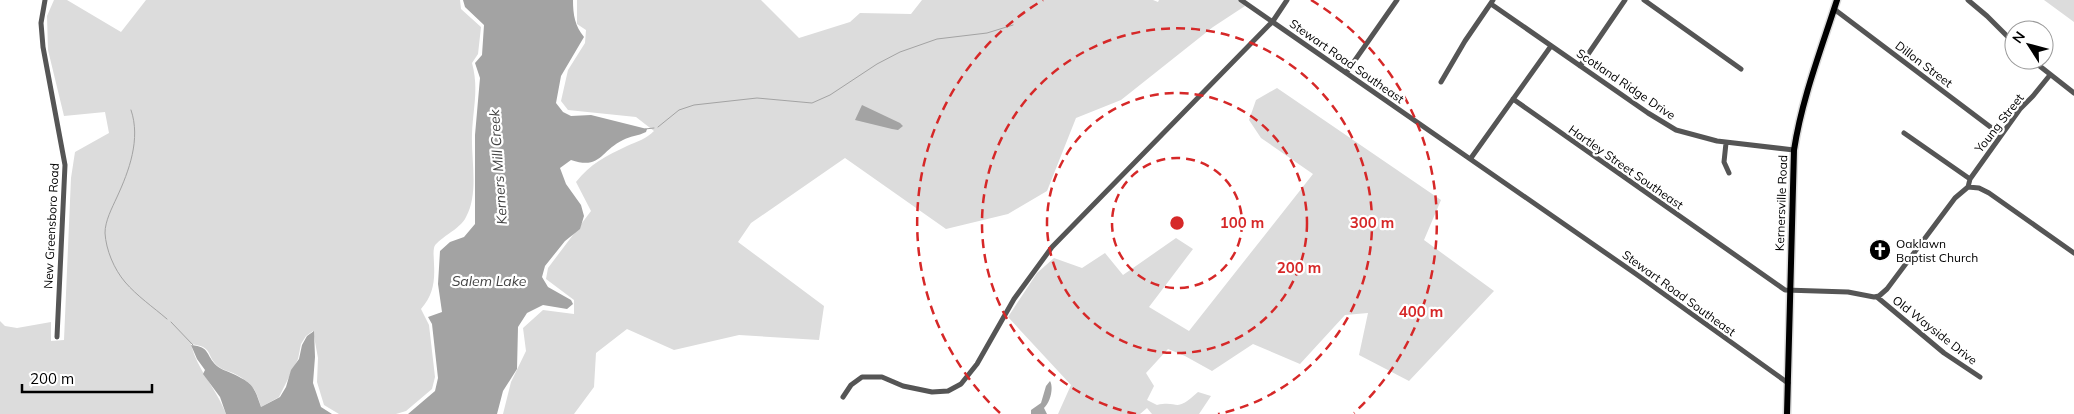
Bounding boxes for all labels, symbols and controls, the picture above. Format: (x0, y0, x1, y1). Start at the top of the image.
street label: Stewart Road Southeast (1287, 16, 1407, 106)
north arrow (2004, 20, 2054, 70)
text: N (2008, 28, 2029, 47)
street label: Dillon Street (1892, 38, 1956, 90)
street label: Scotland Ridge Drive (1574, 45, 1678, 123)
street label: Young Street (1971, 91, 2027, 156)
water label: Kerners Mill Creek (485, 108, 511, 225)
street label: Hartley Street Southeast (1566, 122, 1686, 212)
street label: Kernersville Road (1772, 155, 1790, 251)
street label: New Greensboro Road (40, 163, 62, 289)
text: 100 m (1220, 213, 1264, 232)
text: 300 m (1350, 213, 1394, 232)
centre of rings (1168, 214, 1186, 232)
place label: Oaklawn Baptist Church (1896, 236, 1978, 265)
church icon: Oaklawn Baptist Church (1868, 238, 1892, 262)
street label: Stewart Road Southeast (1619, 247, 1739, 339)
text: 200 m (1277, 258, 1321, 277)
water label: Salem Lake (452, 272, 527, 290)
street label: Old Wayside Drive (1890, 292, 1980, 368)
text: 400 m (1399, 302, 1443, 321)
scale bar (22, 362, 152, 394)
text: 200 m (30, 369, 74, 388)

